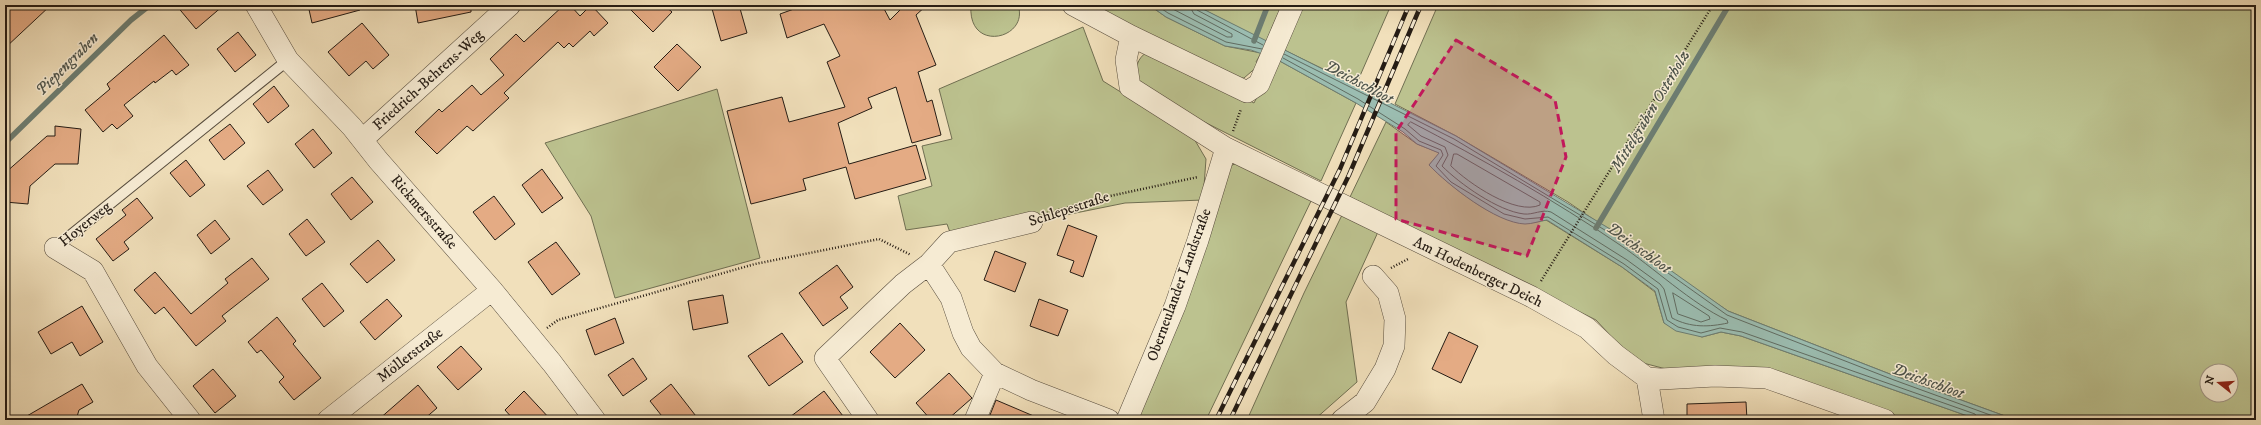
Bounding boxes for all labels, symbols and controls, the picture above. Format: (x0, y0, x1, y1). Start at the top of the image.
street label: Friedrich-Behrens-Weg (369, 25, 488, 135)
water label: Piepengraben (31, 28, 103, 100)
water label: Mittelgraben Osterholz (1605, 47, 1694, 176)
water label: Deichschloot (1321, 56, 1398, 109)
street label: Rickmersstraße (386, 171, 462, 253)
street label: Schlepestraße (1026, 187, 1112, 231)
street label: Hoyerweg (55, 197, 116, 251)
street label: Oberneulander Landstraße (1142, 206, 1216, 364)
water label: Deichschloot (1603, 218, 1676, 279)
street label: Am Hodenberger Deich (1410, 232, 1546, 312)
street label: Möllerstraße (373, 323, 447, 387)
water label: Deichschloot (1889, 359, 1968, 404)
north arrow (2199, 363, 2239, 403)
text: N (2202, 374, 2218, 387)

